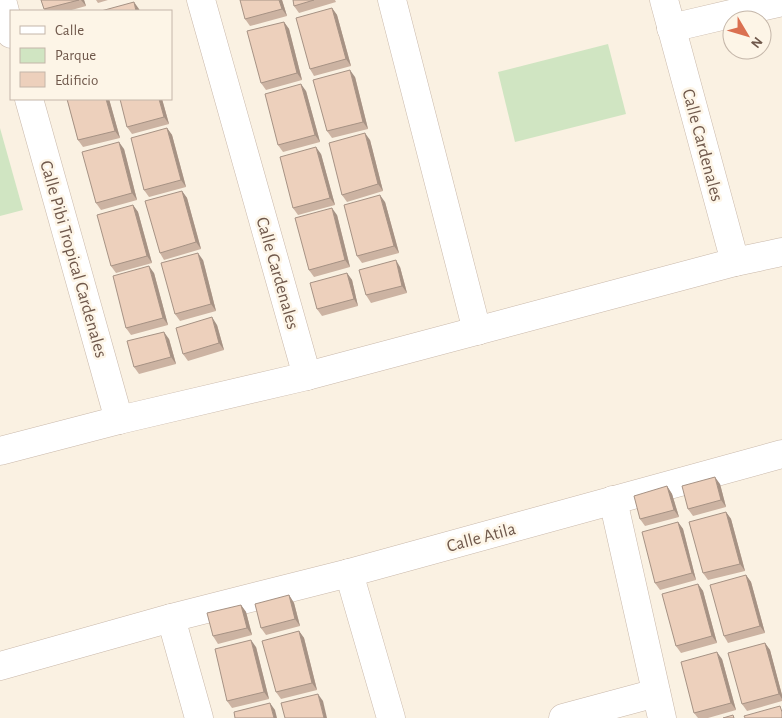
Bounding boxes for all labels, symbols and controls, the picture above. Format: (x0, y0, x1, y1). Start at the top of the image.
legend (10, 10, 172, 100)
north arrow (722, 10, 772, 60)
text: Calle (55, 23, 84, 38)
text: N (748, 34, 765, 51)
text: Parque (55, 48, 96, 63)
text: Edificio (55, 73, 98, 88)
street label: Calle Cardenales (678, 87, 726, 203)
street label: Calle Pibi Tropical Cardenales (36, 159, 110, 360)
street label: Calle Cardenales (252, 215, 302, 331)
street label: Calle Atila (445, 520, 518, 556)

